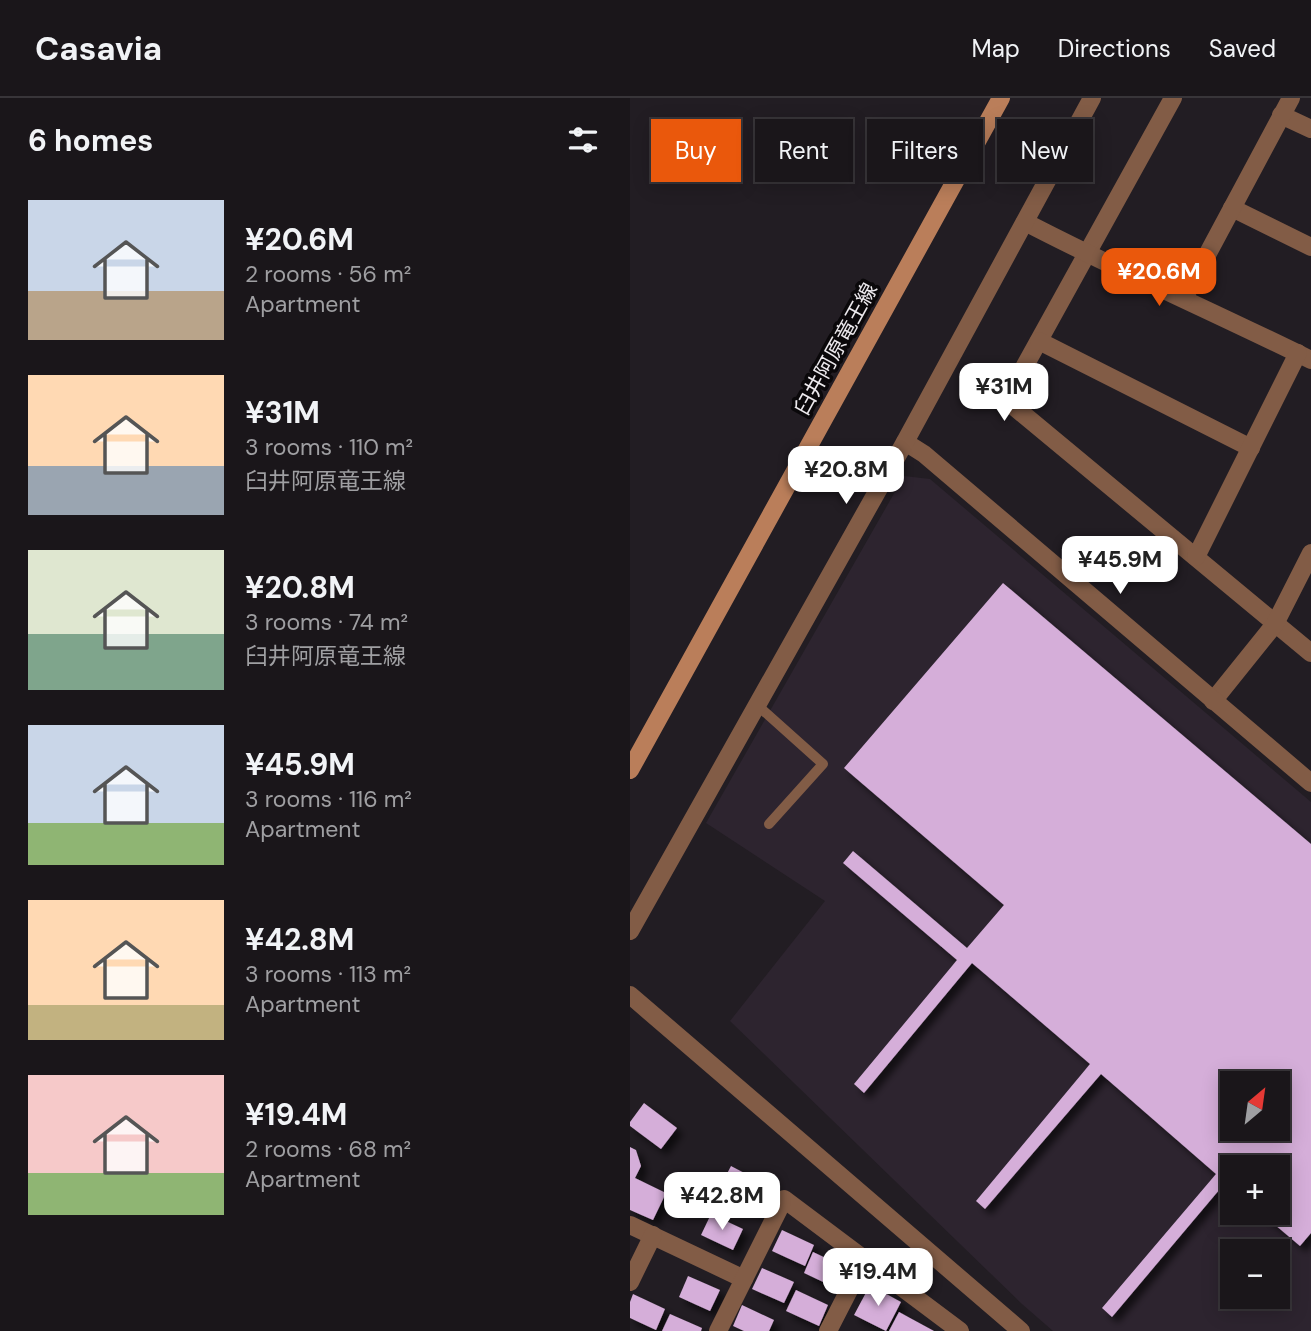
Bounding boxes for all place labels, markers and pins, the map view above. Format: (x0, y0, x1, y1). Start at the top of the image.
pin: ¥20.6M (1102, 248, 1216, 308)
pin: ¥31M (963, 364, 1045, 423)
pin: ¥20.8M (789, 446, 903, 506)
pin: ¥45.9M (1063, 536, 1177, 596)
pin: ¥42.8M (665, 1172, 779, 1232)
pin: ¥19.4M (821, 1248, 935, 1308)

